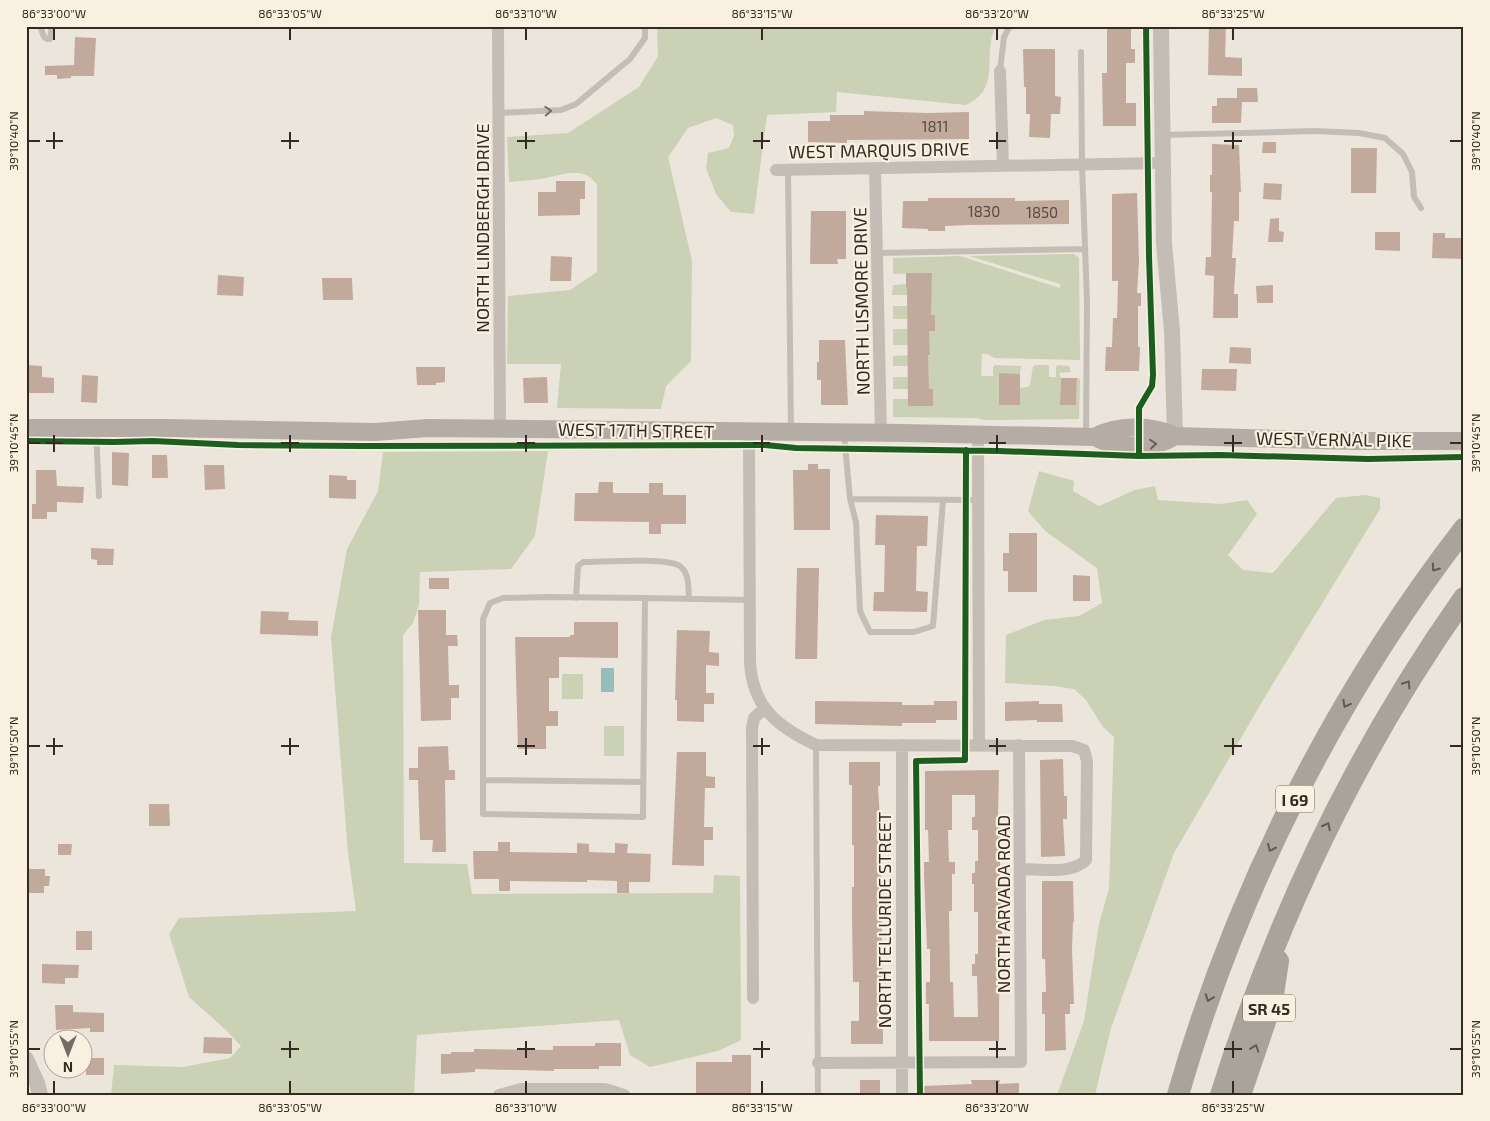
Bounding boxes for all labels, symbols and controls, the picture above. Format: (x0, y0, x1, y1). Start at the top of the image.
text: 86°33'00"W (22, 6, 86, 20)
text: 86°33'05"W (258, 6, 322, 20)
text: 86°33'10"W (495, 6, 557, 20)
text: 86°33'15"W (731, 6, 793, 20)
text: 86°33'20"W (965, 6, 1029, 20)
text: 86°33'25"W (1201, 6, 1265, 20)
one-way arrow (544, 105, 552, 116)
text: 39°10'40"N (6, 111, 20, 171)
text: 39°10'40"N (1468, 111, 1482, 171)
house number: 1811 (921, 117, 949, 135)
street label: NORTH LINDBERGH DRIVE (471, 123, 493, 333)
street label: WEST MARQUIS DRIVE (788, 137, 970, 163)
house number: 1830 (968, 202, 1000, 220)
house number: 1850 (1026, 203, 1058, 221)
street label: NORTH LISMORE DRIVE (848, 207, 874, 395)
text: 39°10'45"N (6, 414, 20, 472)
text: 39°10'45"N (1468, 414, 1482, 472)
street label: WEST 17TH STREET (558, 418, 715, 442)
street label: WEST VERNAL PIKE (1256, 427, 1412, 451)
one-way arrow (1149, 439, 1157, 450)
one-way arrow (1432, 562, 1441, 572)
one-way arrow (1400, 681, 1410, 690)
one-way arrow (1343, 699, 1353, 708)
text: 39°10'50"N (6, 717, 20, 775)
text: 39°10'50"N (1468, 717, 1482, 775)
road number: I 69 (1276, 786, 1314, 812)
street label: NORTH TELLURIDE STREET (873, 811, 895, 1028)
street label: NORTH ARVADA ROAD (992, 815, 1014, 993)
one-way arrow (1321, 822, 1331, 831)
one-way arrow (1267, 843, 1277, 852)
one-way arrow (1205, 994, 1215, 1002)
road number: SR 45 (1243, 994, 1295, 1021)
text: 39°10'55"N (6, 1020, 20, 1078)
text: 39°10'55"N (1468, 1020, 1482, 1078)
north arrow (42, 1028, 92, 1078)
one-way arrow (1249, 1045, 1259, 1053)
text: N (63, 1059, 73, 1076)
text: 86°33'00"W (22, 1100, 86, 1114)
text: 86°33'05"W (258, 1100, 322, 1114)
text: 86°33'10"W (495, 1100, 557, 1114)
text: 86°33'15"W (731, 1100, 793, 1114)
text: 86°33'20"W (965, 1100, 1029, 1114)
text: 86°33'25"W (1201, 1100, 1265, 1114)

